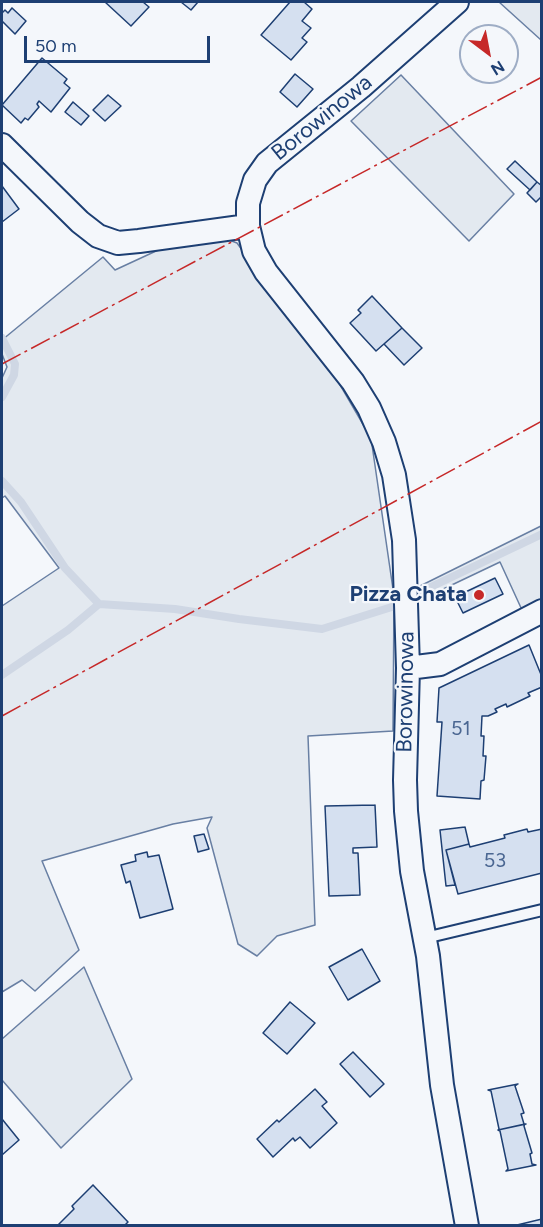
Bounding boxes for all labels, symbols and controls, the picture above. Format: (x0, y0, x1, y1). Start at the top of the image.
scale bar (27, 24, 213, 62)
north arrow (459, 24, 519, 84)
text: 50 m (35, 35, 77, 57)
text: N (487, 57, 508, 79)
street label: Borowinowa (267, 70, 377, 166)
place label: Pizza Chata (349, 582, 467, 608)
marker: Pizza Chata (472, 588, 486, 602)
street label: Borowinowa (392, 631, 420, 753)
house number: 51 (451, 717, 471, 741)
house number: 53 (484, 849, 506, 873)

